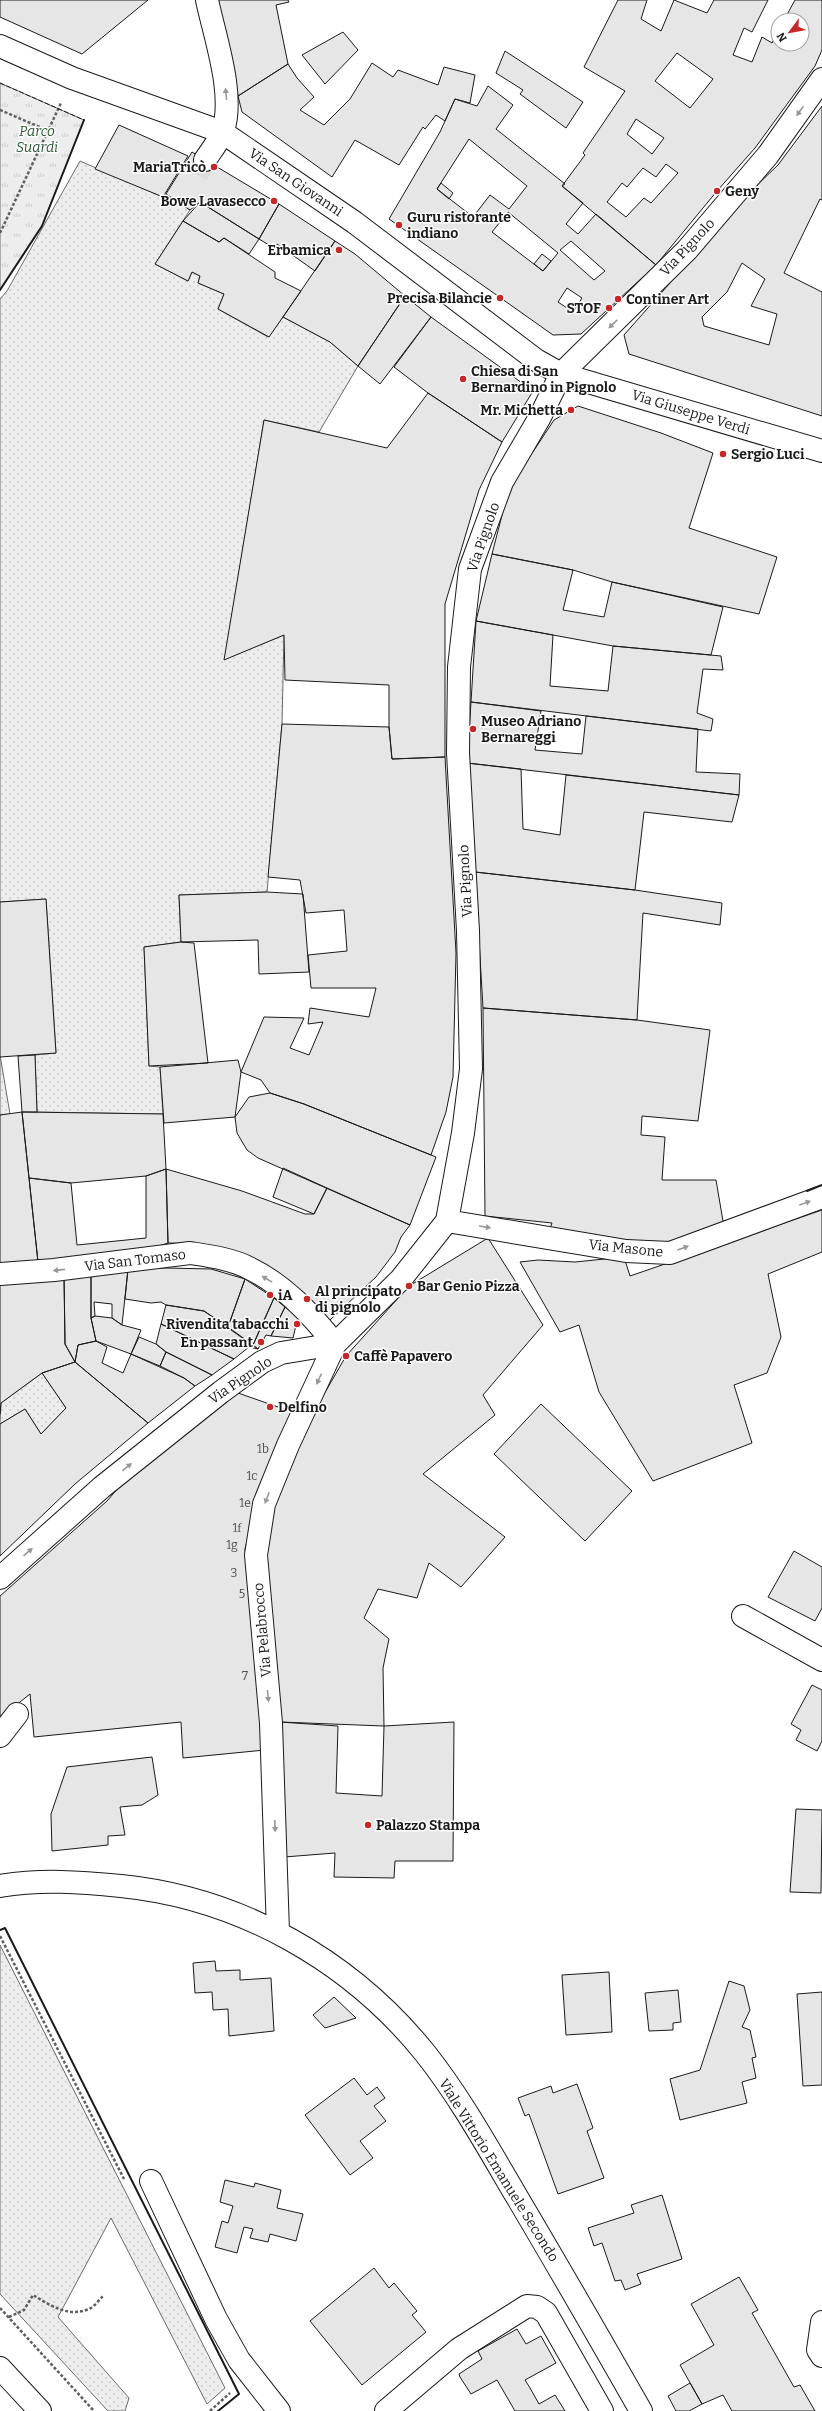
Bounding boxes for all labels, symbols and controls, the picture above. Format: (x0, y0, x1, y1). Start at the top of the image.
north arrow (770, 12, 810, 52)
text: N (774, 30, 790, 44)
one-way arrow (223, 88, 229, 100)
one-way arrow (796, 106, 804, 117)
park label: Parco Suardi (16, 123, 58, 156)
street label: Via San Giovanni (245, 145, 346, 220)
place label: MariaTricò (133, 159, 206, 176)
marker: MariaTricò (209, 162, 219, 172)
place label: Geny (725, 183, 759, 200)
marker: Geny (712, 186, 722, 196)
place label: Bowe Lavasecco (160, 193, 266, 210)
marker: Bowe Lavasecco (269, 196, 279, 206)
place label: Guru ristorante indiano (407, 209, 511, 242)
street label: Via Pignolo (656, 215, 718, 280)
marker: Guru ristorante indiano (394, 220, 404, 230)
place label: Erbamica (268, 242, 331, 259)
marker: Erbamica (334, 245, 344, 255)
place label: Precisa Bilancie (387, 290, 492, 307)
place label: Continer Art (626, 291, 710, 308)
marker: Precisa Bilancie (495, 293, 505, 303)
marker: Continer Art (613, 294, 623, 304)
place label: STOF (567, 300, 601, 317)
marker: STOF (604, 303, 614, 313)
one-way arrow (608, 319, 618, 329)
place label: Chiesa di San Bernardino in Pignolo (471, 363, 616, 396)
marker: Chiesa di San Bernardino in Pignolo (458, 374, 468, 384)
street label: Via Giuseppe Verdi (630, 386, 752, 439)
place label: Mr. Michetta (480, 402, 563, 419)
marker: Mr. Michetta (566, 405, 576, 415)
place label: Sergio Luci (731, 446, 805, 463)
marker: Sergio Luci (718, 449, 728, 459)
street label: Via Pignolo (464, 500, 503, 574)
place label: Museo Adriano Bernareggi (481, 713, 581, 746)
marker: Museo Adriano Bernareggi (468, 724, 478, 734)
street label: Via Pignolo (455, 844, 476, 918)
one-way arrow (799, 1200, 811, 1206)
one-way arrow (479, 1225, 491, 1231)
street label: Via Masone (588, 1236, 664, 1261)
one-way arrow (677, 1245, 689, 1251)
street label: Via San Tomaso (83, 1246, 187, 1275)
one-way arrow (53, 1266, 65, 1273)
one-way arrow (261, 1275, 273, 1282)
place label: Bar Genio Pizza (417, 1278, 520, 1295)
marker: Bar Genio Pizza (404, 1281, 414, 1291)
place label: Al principato di pignolo (315, 1283, 402, 1316)
place label: iA (278, 1287, 292, 1304)
marker: iA (265, 1290, 275, 1300)
marker: Al principato di pignolo (302, 1294, 312, 1304)
place label: Rivendita tabacchi (166, 1316, 290, 1333)
marker: Rivendita tabacchi (292, 1319, 302, 1329)
place label: En passant (181, 1334, 253, 1351)
marker: En passant (256, 1337, 266, 1347)
place label: Caffè Papavero (354, 1348, 452, 1365)
marker: Caffè Papavero (341, 1351, 351, 1361)
street label: Via Pignolo (205, 1353, 275, 1408)
one-way arrow (316, 1373, 322, 1385)
place label: Delfino (278, 1399, 327, 1416)
marker: Delfino (265, 1402, 275, 1412)
house number: 1b (257, 1442, 269, 1456)
one-way arrow (122, 1463, 132, 1472)
house number: 1c (246, 1469, 258, 1483)
one-way arrow (263, 1493, 269, 1505)
house number: 1e (239, 1496, 251, 1510)
house number: 1f (232, 1521, 242, 1535)
house number: 1g (226, 1538, 238, 1552)
one-way arrow (23, 1547, 34, 1556)
house number: 3 (231, 1566, 238, 1580)
street label: Via Pelabrocco (250, 1582, 275, 1678)
house number: 5 (239, 1587, 245, 1601)
house number: 7 (242, 1669, 248, 1683)
one-way arrow (265, 1690, 271, 1702)
place label: Palazzo Stampa (376, 1817, 480, 1834)
one-way arrow (272, 1820, 278, 1833)
marker: Palazzo Stampa (363, 1820, 373, 1830)
street label: Viale Vittorio Emanuele Secondo (435, 2076, 562, 2265)

